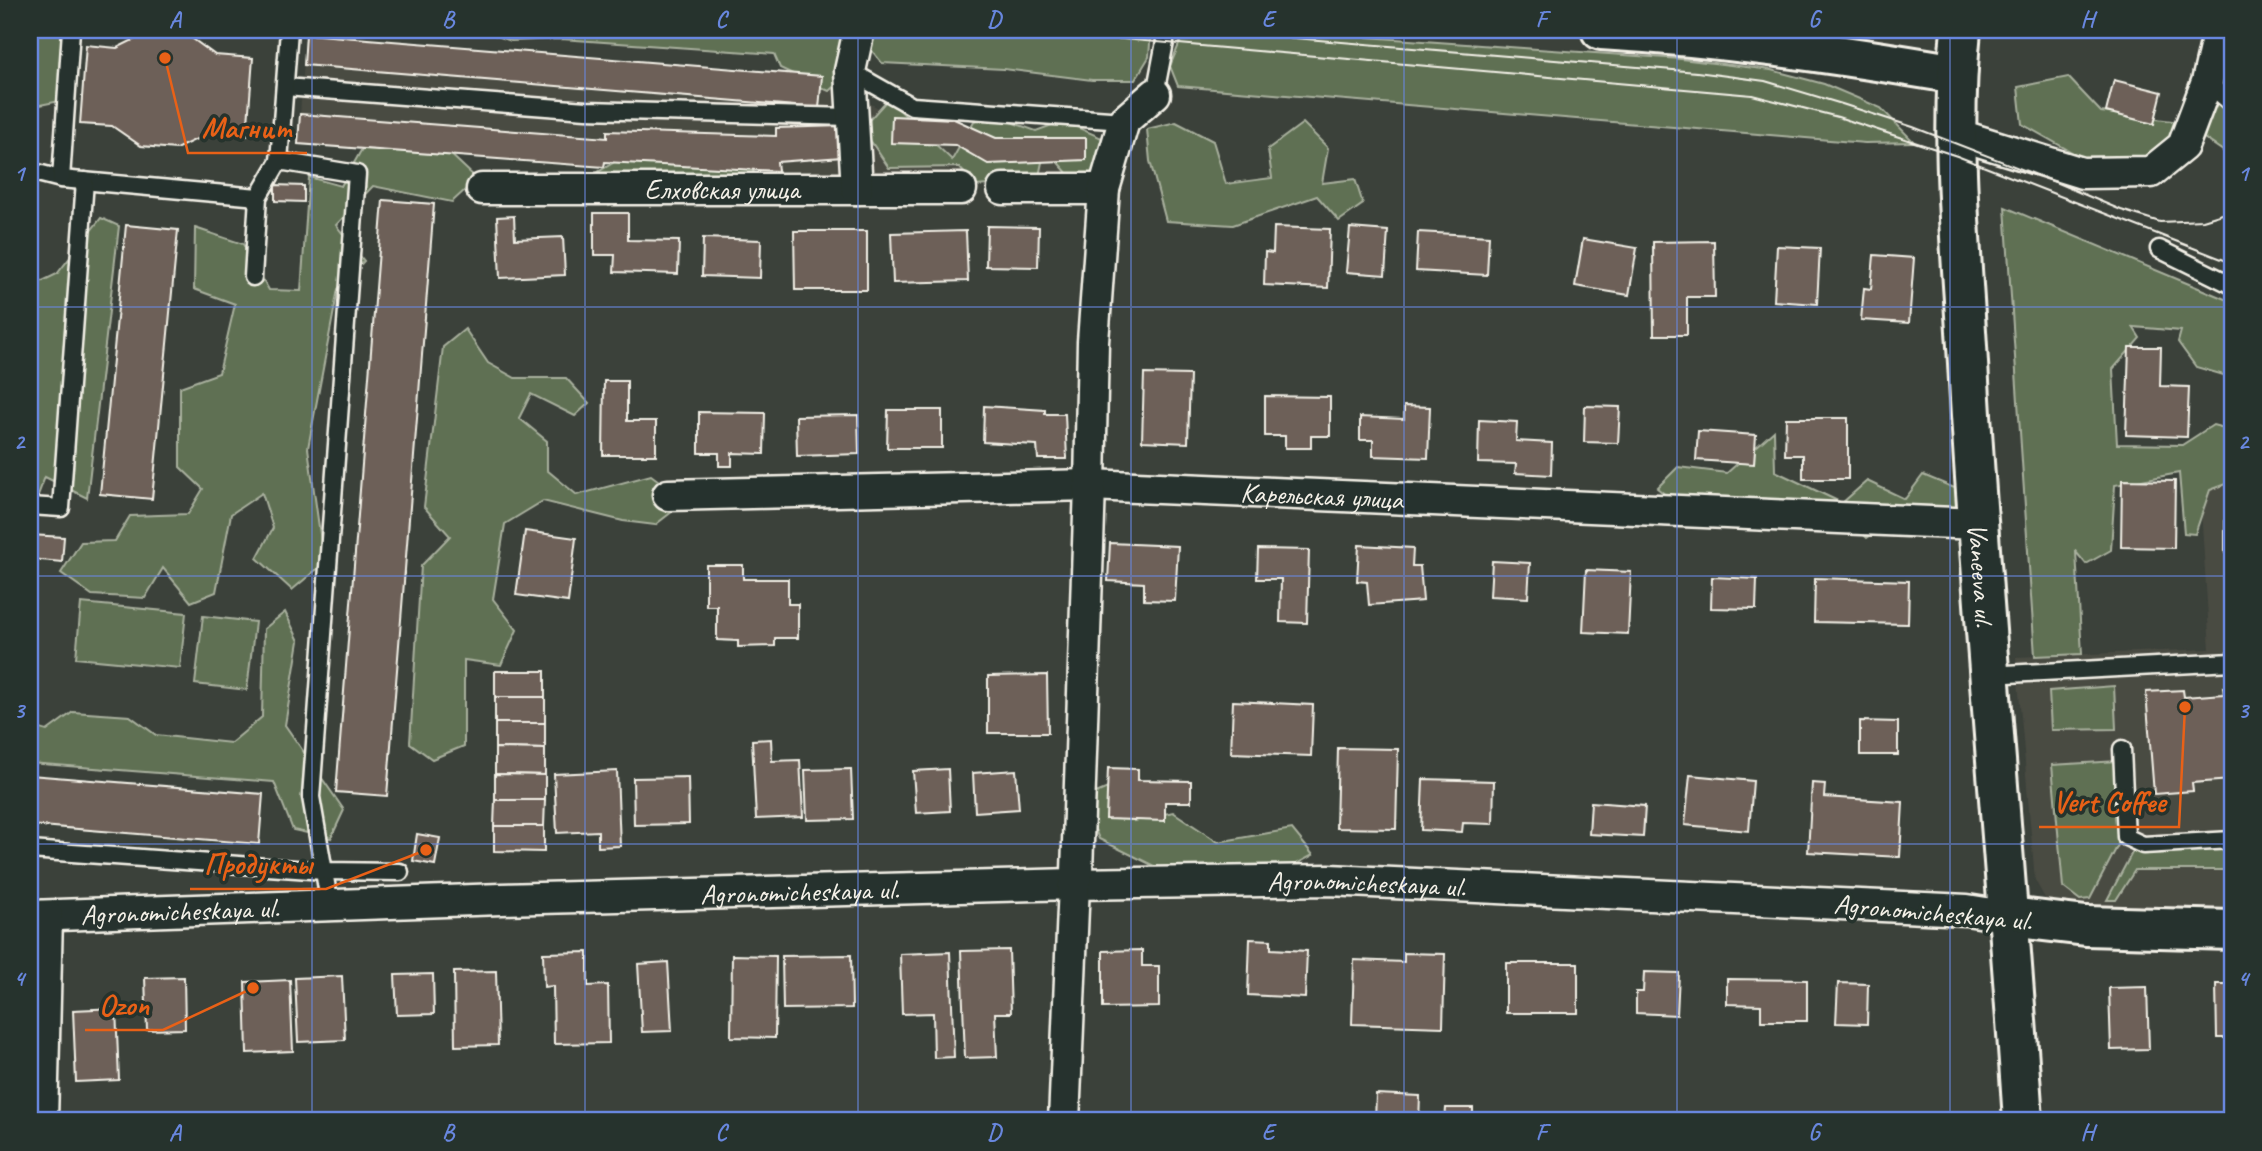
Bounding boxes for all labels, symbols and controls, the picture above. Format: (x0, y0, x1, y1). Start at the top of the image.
text: A (169, 5, 183, 34)
text: B (442, 5, 456, 34)
text: C (716, 5, 730, 34)
text: D (987, 5, 1003, 34)
text: E (1262, 5, 1278, 34)
text: F (1536, 5, 1552, 34)
text: G (1808, 5, 1823, 34)
text: H (2080, 5, 2098, 34)
callout: Магнит (188, 102, 307, 153)
text: Магнит (202, 109, 293, 147)
text: 1 (14, 159, 27, 188)
text: 1 (2238, 159, 2251, 188)
street label: Елховская улица (645, 172, 802, 207)
text: 2 (14, 427, 27, 456)
text: 2 (2238, 427, 2251, 456)
street label: Карельская улица (1240, 474, 1405, 516)
street label: Vaneeva ul. (1961, 522, 2003, 629)
text: 3 (14, 696, 27, 725)
text: 3 (2238, 696, 2251, 725)
callout: Vert Coffee (2039, 776, 2179, 827)
text: Vert Coffee (2053, 783, 2168, 821)
callout: Продукты (190, 838, 326, 889)
text: Продукты (204, 845, 314, 884)
street label: Agronomicheskaya ul. (1267, 862, 1467, 904)
street label: Agronomicheskaya ul. (700, 871, 900, 911)
street label: Agronomicheskaya ul. (1832, 886, 2034, 938)
street label: Agronomicheskaya ul. (80, 889, 280, 932)
text: 4 (14, 964, 27, 993)
text: 4 (2238, 964, 2251, 993)
callout: Ozon (85, 979, 163, 1030)
text: Ozon (99, 986, 150, 1024)
text: A (169, 1118, 183, 1147)
text: B (442, 1118, 456, 1147)
text: C (716, 1118, 730, 1147)
text: D (987, 1118, 1003, 1147)
text: E (1262, 1118, 1278, 1147)
text: F (1536, 1118, 1552, 1147)
text: G (1808, 1118, 1823, 1147)
text: H (2080, 1118, 2098, 1147)

